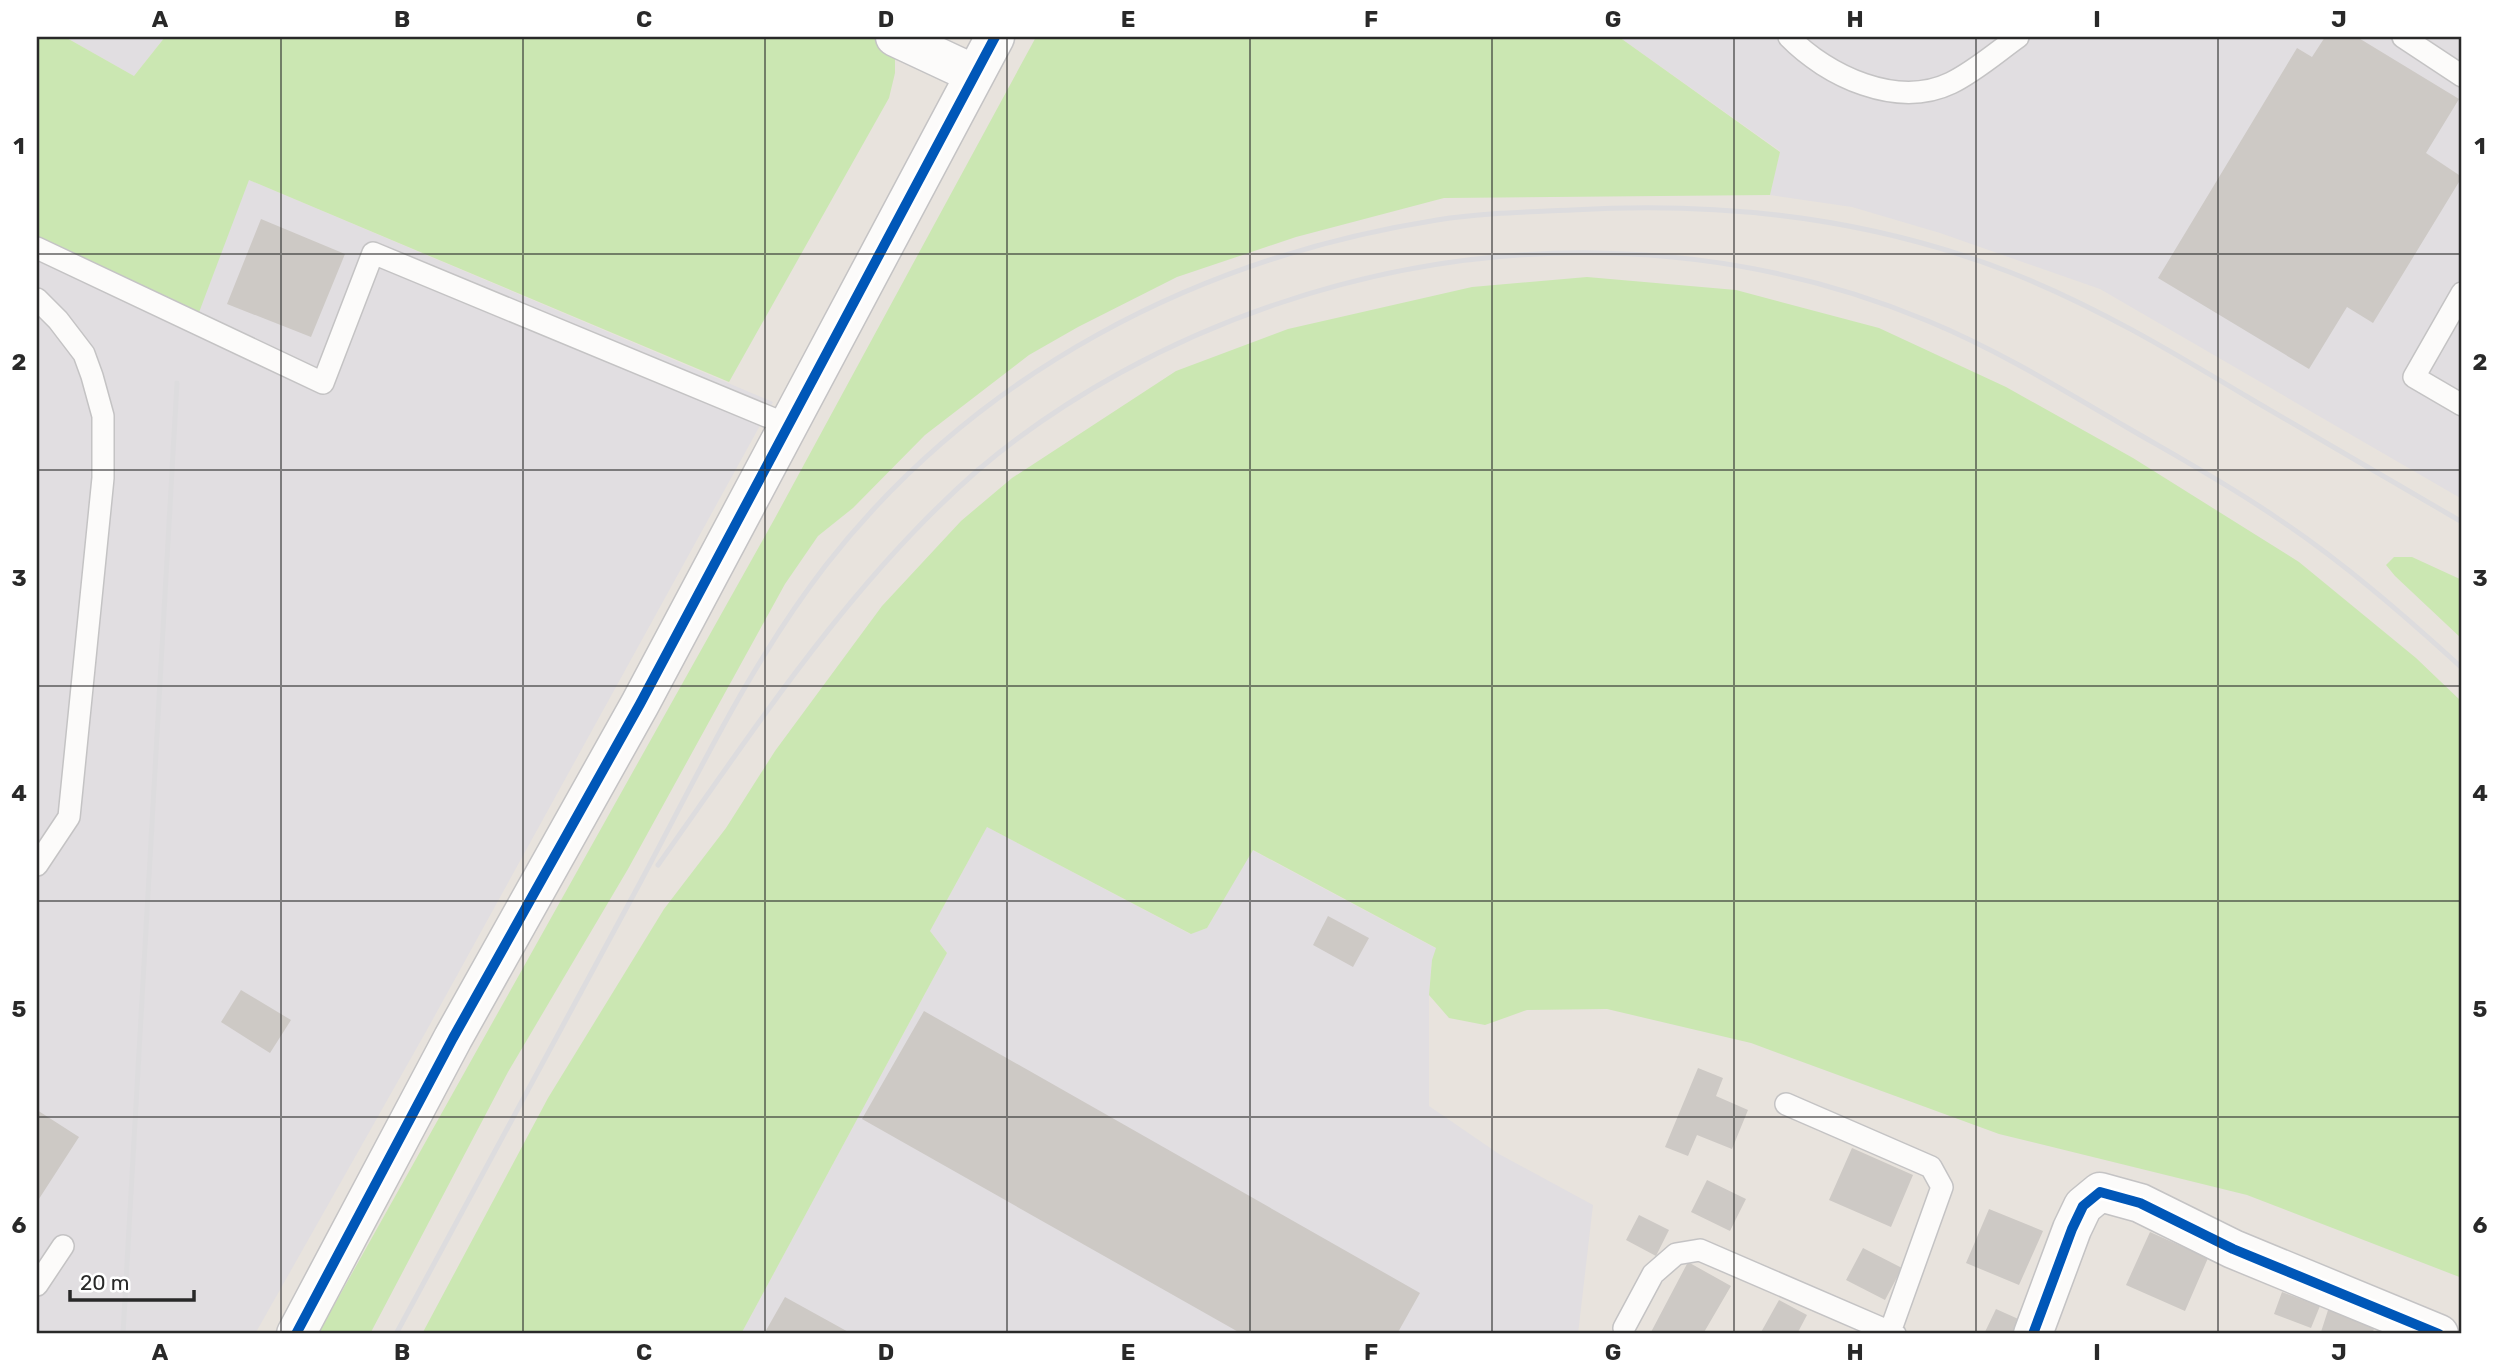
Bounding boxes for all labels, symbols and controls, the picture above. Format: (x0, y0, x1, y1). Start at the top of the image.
text: A (152, 5, 169, 33)
text: B (394, 5, 410, 33)
text: C (636, 5, 652, 33)
text: D (878, 5, 894, 33)
text: E (1121, 5, 1135, 33)
text: F (1364, 5, 1378, 33)
text: G (1605, 5, 1621, 33)
text: H (1846, 5, 1864, 33)
text: I (2093, 5, 2101, 33)
text: J (2331, 5, 2347, 33)
text: 1 (13, 132, 25, 160)
text: 1 (2474, 132, 2486, 160)
text: 2 (12, 348, 26, 376)
text: 2 (2473, 348, 2487, 376)
text: 3 (11, 564, 27, 592)
text: 3 (2472, 564, 2488, 592)
text: 4 (11, 779, 27, 807)
text: 4 (2472, 779, 2488, 807)
text: 5 (12, 995, 27, 1023)
text: 5 (2473, 995, 2488, 1023)
text: 6 (12, 1211, 27, 1239)
text: 6 (2473, 1211, 2488, 1239)
scale bar (70, 1259, 194, 1303)
text: 20 m (80, 1270, 129, 1295)
text: A (152, 1338, 169, 1366)
text: B (394, 1338, 410, 1366)
text: C (636, 1338, 652, 1366)
text: D (878, 1338, 894, 1366)
text: E (1121, 1338, 1135, 1366)
text: F (1364, 1338, 1378, 1366)
text: G (1605, 1338, 1621, 1366)
text: H (1846, 1338, 1864, 1366)
text: I (2093, 1338, 2101, 1366)
text: J (2331, 1338, 2347, 1366)

